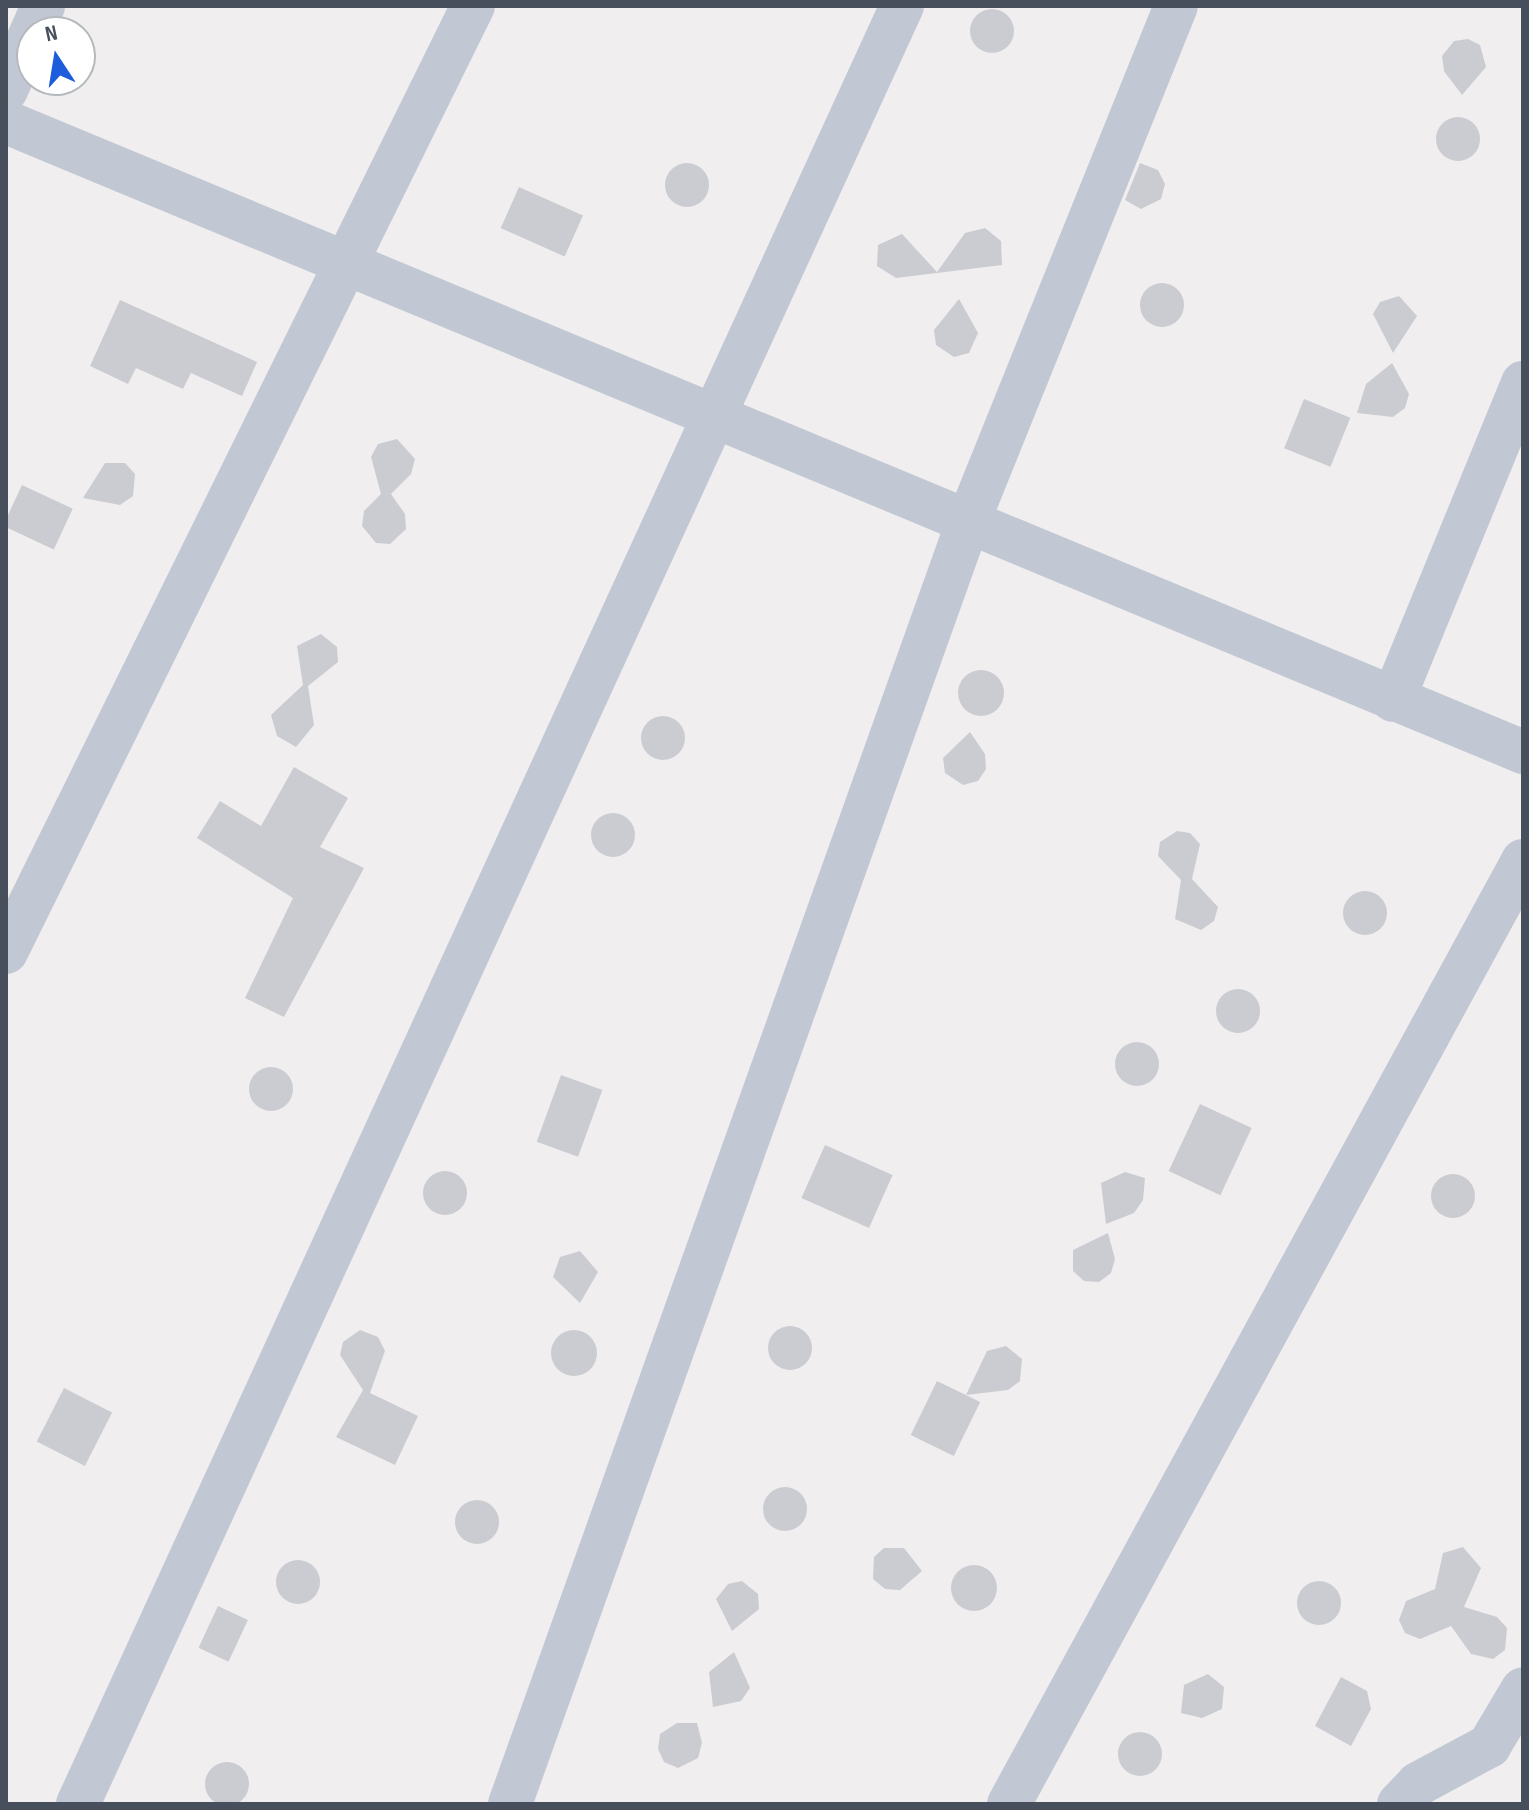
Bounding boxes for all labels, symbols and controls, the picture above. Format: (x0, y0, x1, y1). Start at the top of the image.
north arrow (16, 16, 96, 96)
text: N (43, 20, 60, 48)

